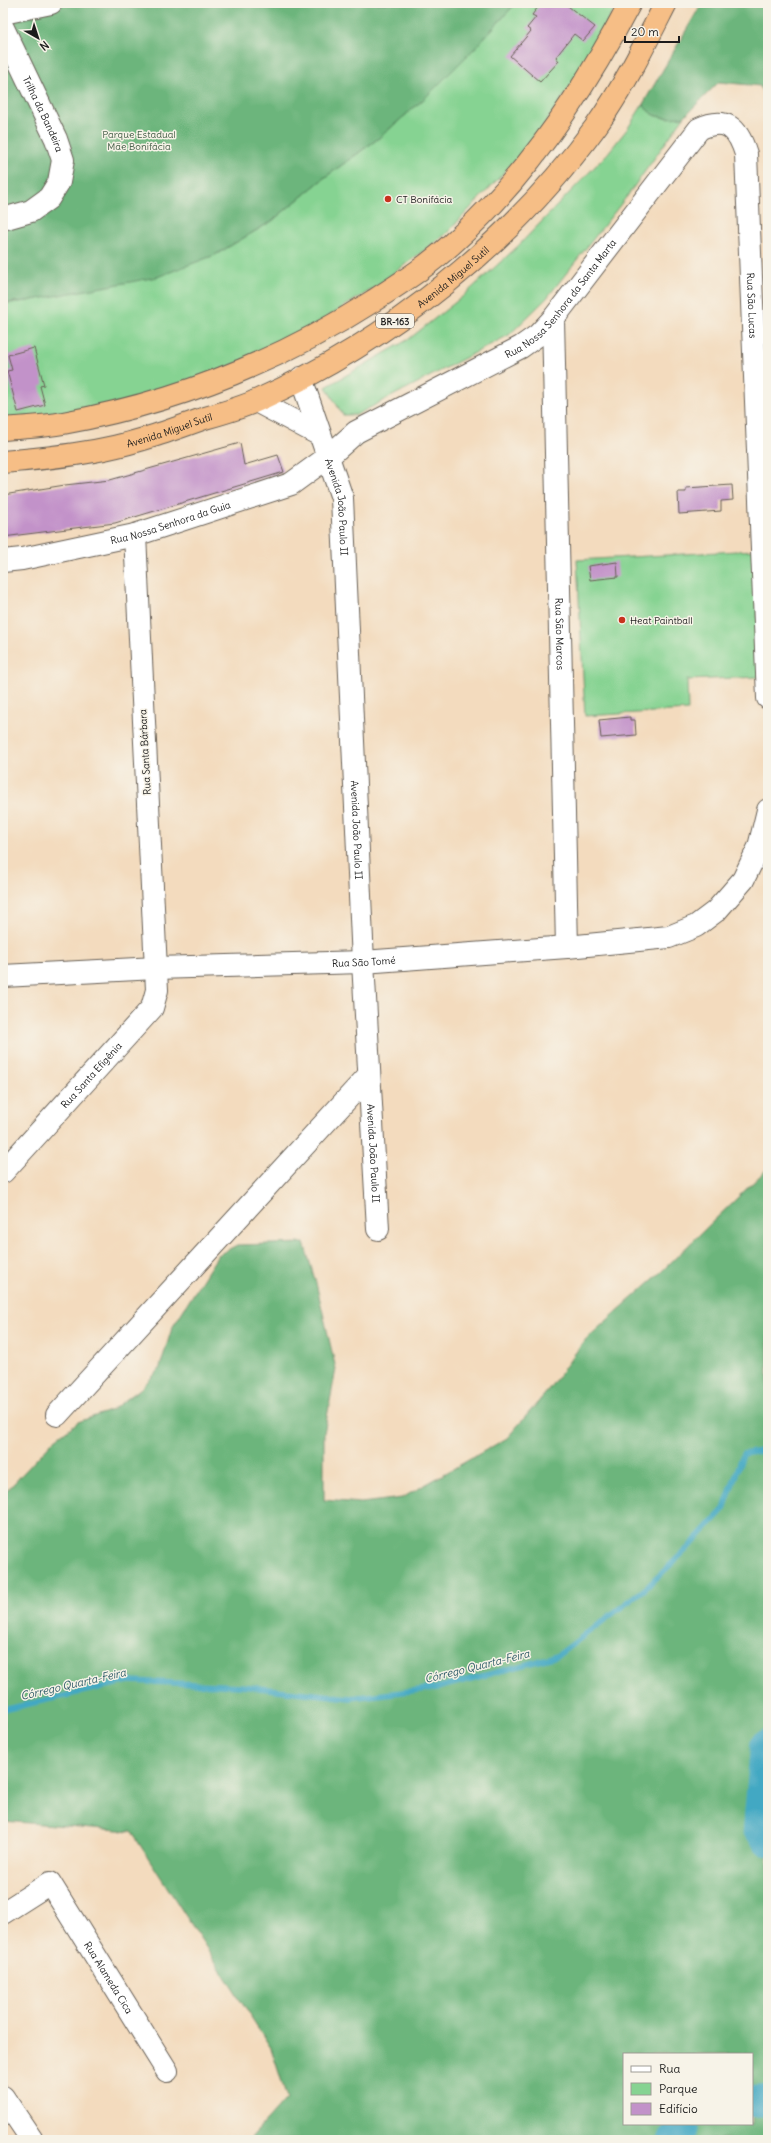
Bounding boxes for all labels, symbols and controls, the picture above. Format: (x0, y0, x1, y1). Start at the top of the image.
north arrow (18, 18, 58, 58)
scale bar (625, 18, 679, 44)
text: 20 m (631, 24, 659, 39)
text: N (37, 38, 52, 54)
street label: Trilha da Bandeira (20, 74, 66, 154)
park label: Parque Estadual Mãe Bonifácia (102, 128, 176, 153)
place label: CT Bonifácia (396, 193, 453, 206)
marker: CT Bonifácia (383, 194, 393, 204)
street label: Rua Nossa Senhora da Santa Marta (502, 236, 619, 361)
street label: Avenida Miguel Sutil (414, 243, 492, 310)
street label: Rua São Lucas (744, 272, 760, 339)
road number: BR-163 (376, 314, 414, 328)
street label: Avenida Miguel Sutil (125, 410, 214, 450)
street label: Avenida João Paulo II (322, 457, 351, 556)
street label: Rua Nossa Senhora da Guia (109, 498, 232, 547)
street label: Rua São Marcos (553, 598, 567, 671)
place label: Heat Paintball (630, 614, 692, 627)
marker: Heat Paintball (617, 615, 627, 625)
street label: Rua Santa Bárbara (136, 708, 154, 795)
street label: Avenida João Paulo II (348, 780, 366, 880)
street label: Rua São Tomé (332, 953, 396, 969)
street label: Rua Santa Efigênia (58, 1039, 125, 1111)
street label: Avenida João Paulo II (364, 1103, 383, 1203)
water label: Córrego Quarta-Feira (423, 1646, 532, 1686)
water label: Córrego Quarta-Feira (19, 1665, 128, 1703)
street label: Rua Alameda Cica (81, 1939, 136, 2016)
legend (623, 2053, 753, 2125)
text: Rua (659, 2061, 681, 2076)
text: Parque (659, 2081, 698, 2096)
text: Edifício (659, 2101, 698, 2116)

